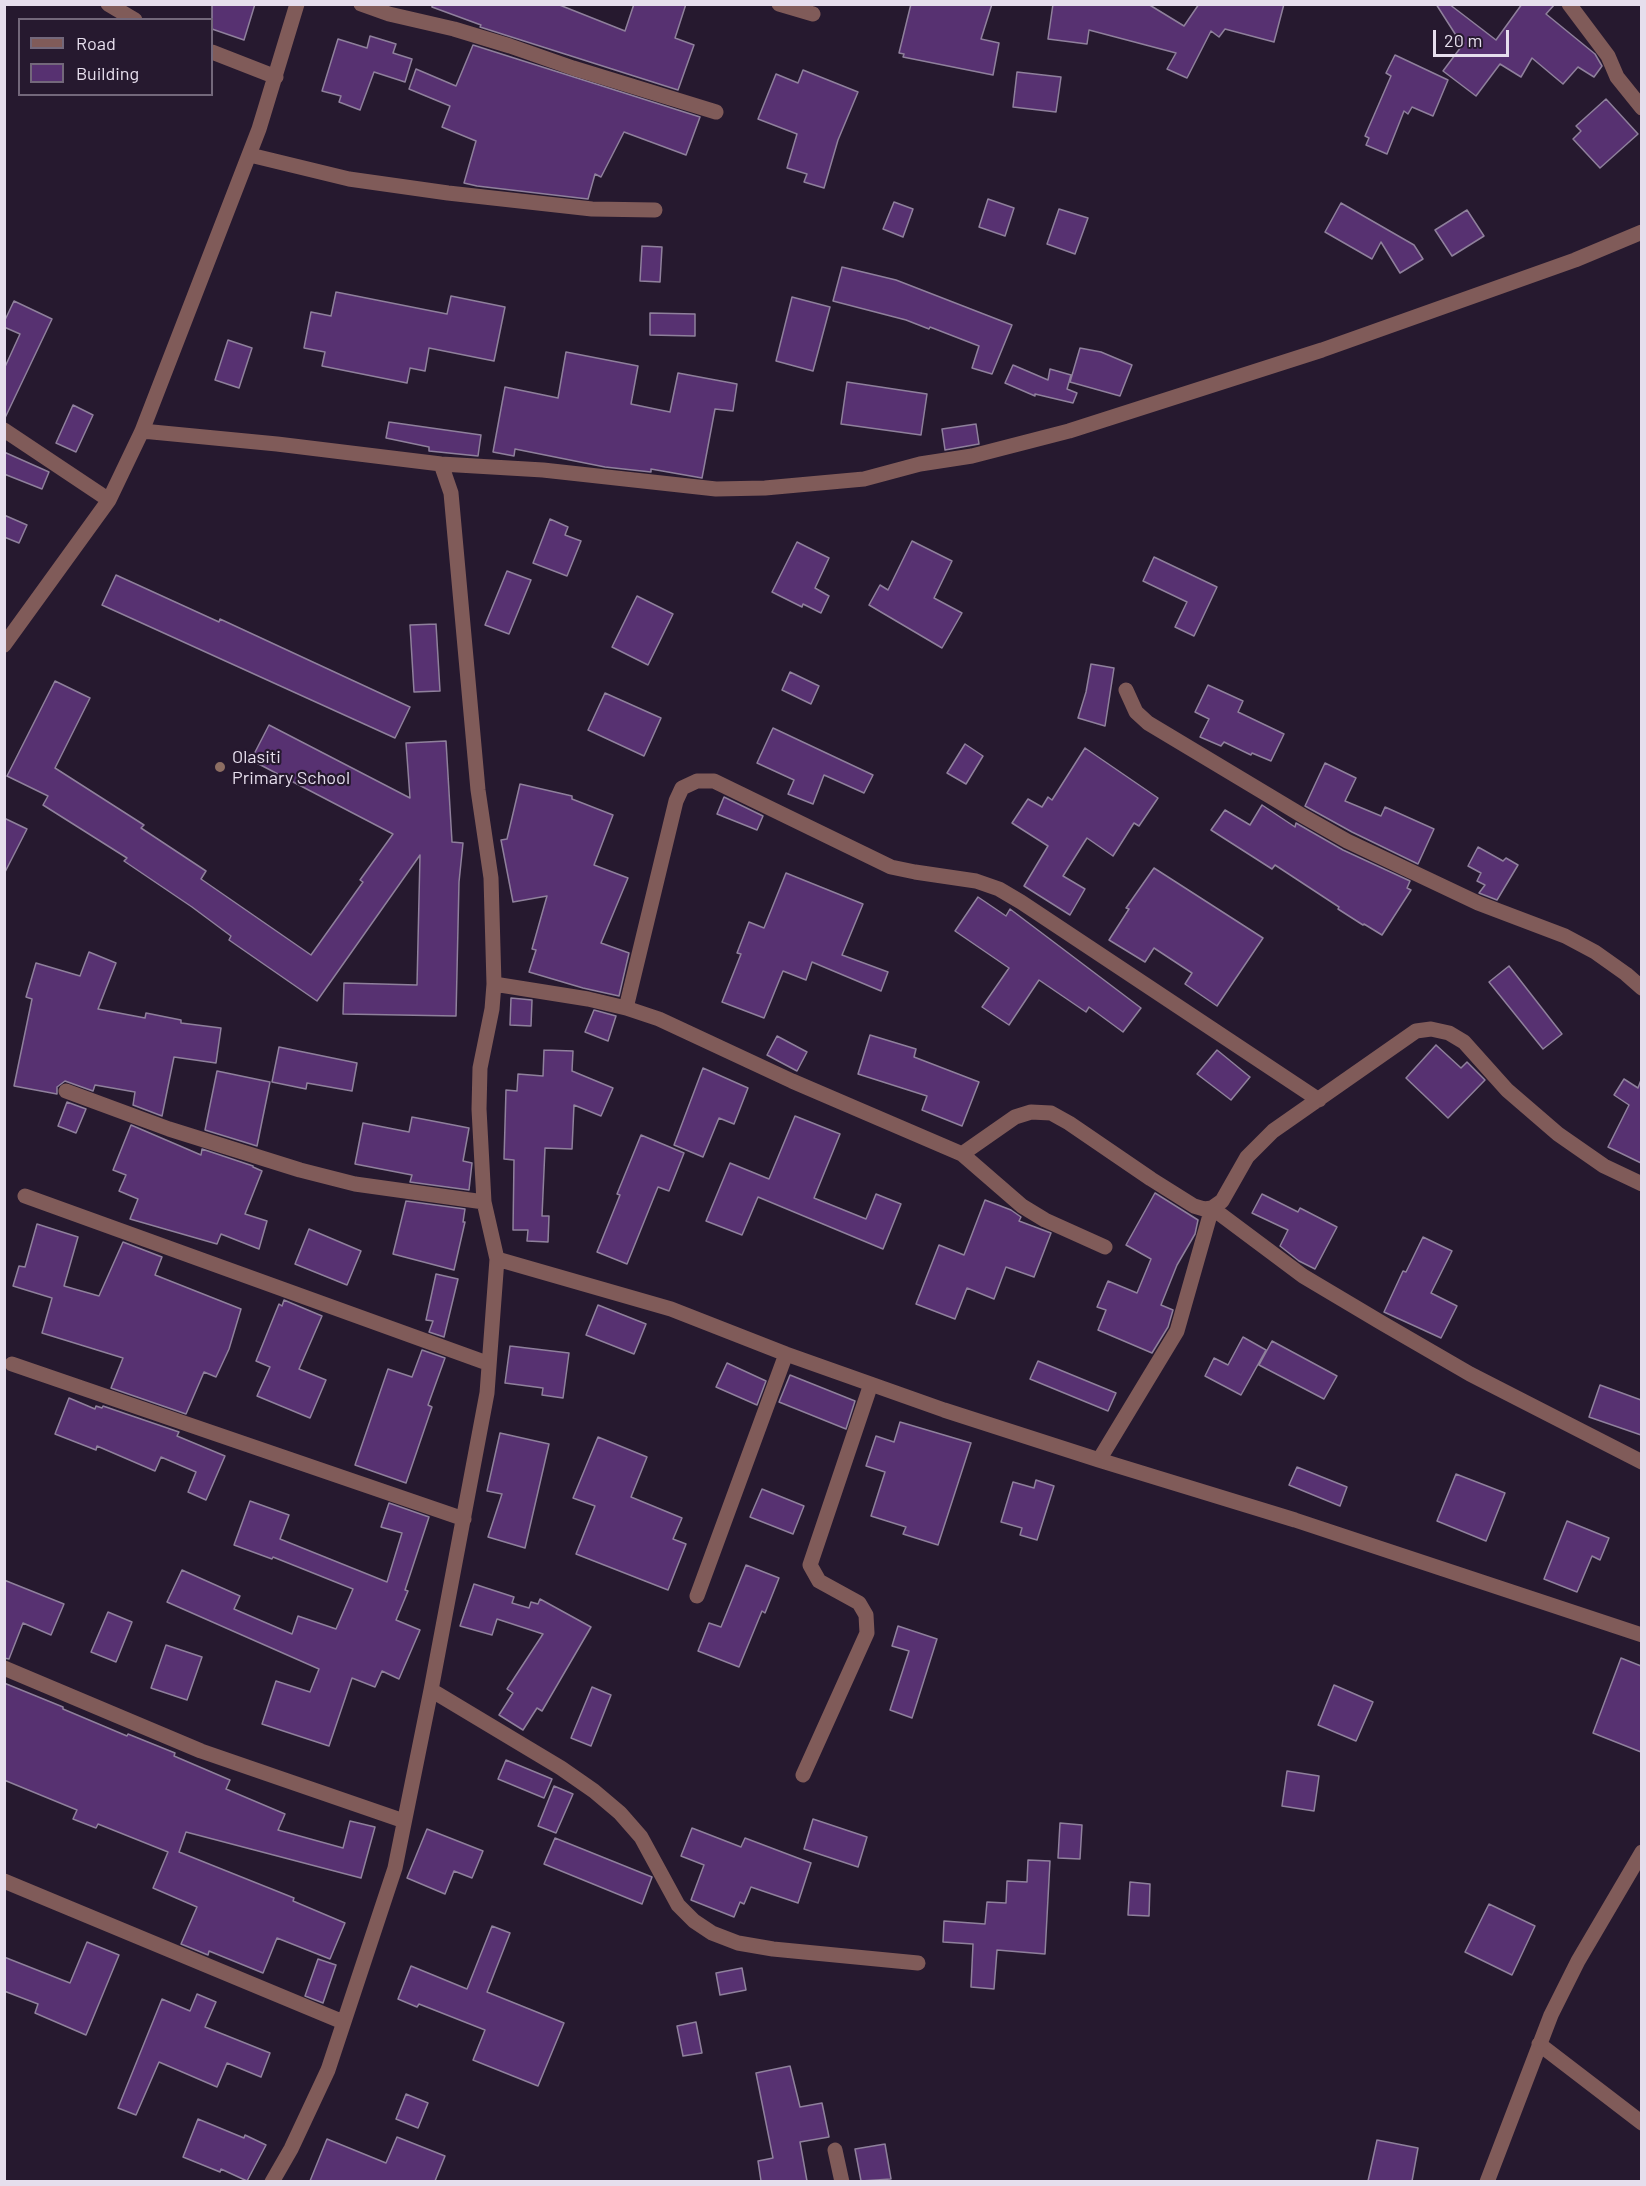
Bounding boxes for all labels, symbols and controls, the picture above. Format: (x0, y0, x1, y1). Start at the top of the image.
legend (18, 18, 213, 96)
scale bar (1436, 18, 1512, 56)
text: 20 m (1444, 29, 1482, 51)
text: Road (76, 32, 116, 54)
text: Building (76, 62, 139, 84)
place label: Olasiti Primary School (232, 746, 350, 789)
marker: Olasiti Primary School (213, 760, 227, 774)

